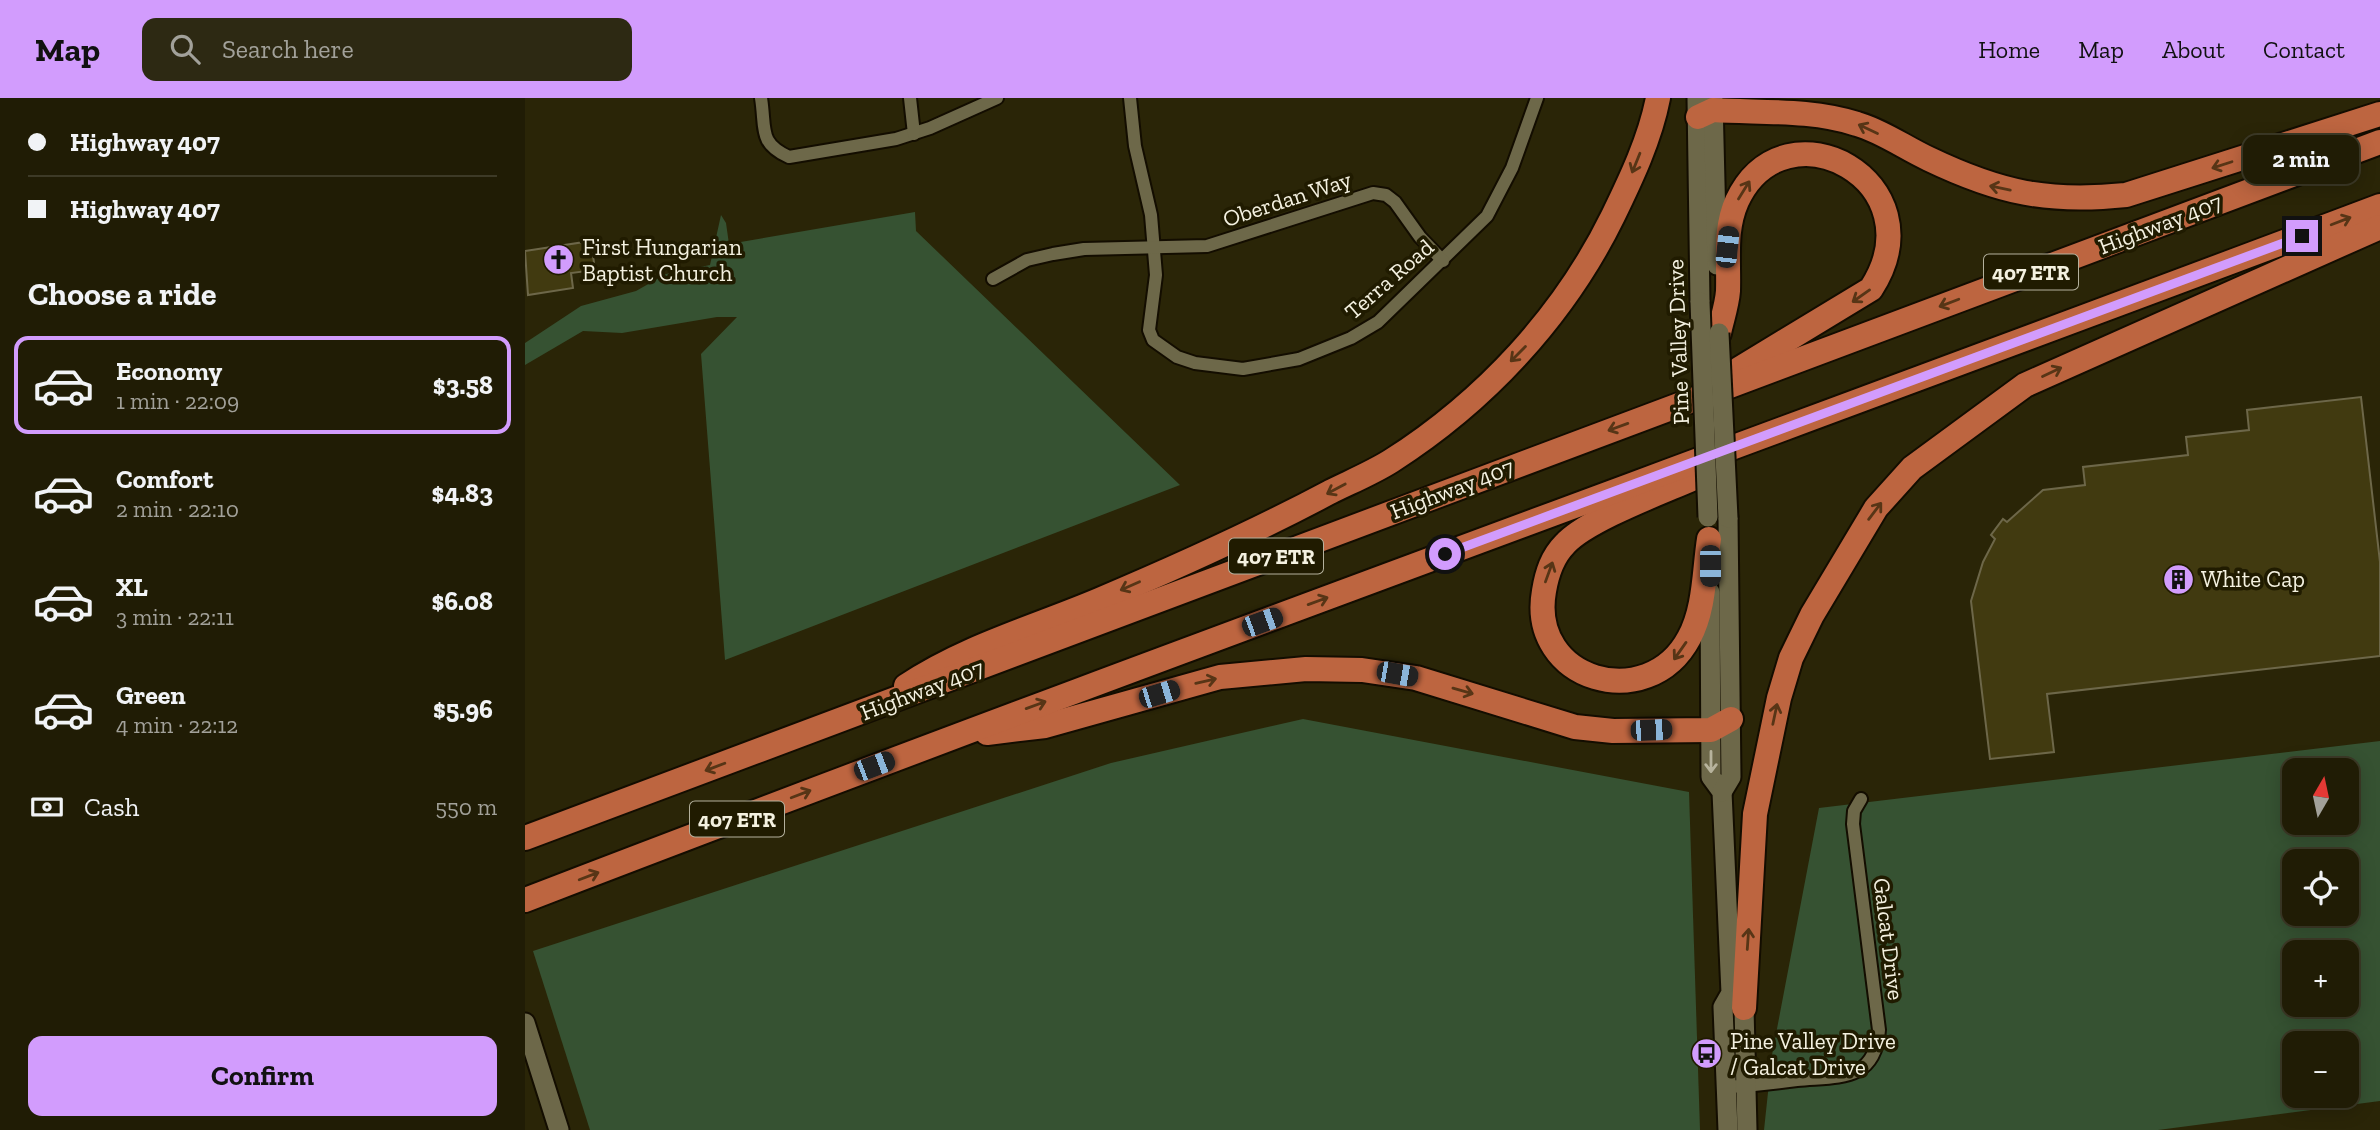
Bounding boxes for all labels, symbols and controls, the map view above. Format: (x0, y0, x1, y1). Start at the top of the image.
search box (142, 18, 632, 81)
text: Map (35, 30, 100, 69)
icon: search (166, 30, 204, 68)
text: Search here (222, 33, 354, 65)
text: Home (1978, 35, 2040, 64)
text: Map (2078, 35, 2124, 64)
text: About (2162, 35, 2225, 64)
text: Contact (2263, 35, 2345, 64)
one-way arrow (1858, 122, 1879, 135)
text: Highway 407 (70, 126, 220, 158)
callout: 2 min (2244, 135, 2360, 184)
text: 2 min (2272, 145, 2330, 173)
one-way arrow (1629, 151, 1642, 173)
one-way arrow (2211, 159, 2233, 172)
street label: Oberdan Way (1219, 165, 1355, 233)
one-way arrow (1738, 180, 1752, 200)
one-way arrow (1989, 181, 2012, 195)
street label: Highway 407 (2094, 188, 2226, 260)
text: Highway 407 (70, 193, 220, 225)
one-way arrow (2329, 213, 2351, 226)
route end (2286, 220, 2318, 252)
car (1715, 225, 1740, 269)
place label: First Hungarian Baptist Church (582, 233, 742, 287)
street label: Terra Road (1339, 233, 1439, 325)
church icon: First Hungarian Baptist Church (542, 243, 576, 277)
road number: 407 ETR (1984, 254, 2078, 290)
street label: Pine Valley Drive (1661, 259, 1695, 425)
text: Choose a ride (28, 275, 216, 313)
one-way arrow (1852, 289, 1871, 303)
one-way arrow (1938, 298, 1960, 310)
one-way arrow (1509, 346, 1526, 363)
icon: car (32, 354, 95, 417)
text: Economy (116, 355, 222, 387)
one-way arrow (2041, 365, 2062, 378)
text: $3.58 (433, 369, 493, 401)
text: 1 min · 22:09 (116, 387, 239, 415)
one-way arrow (1607, 421, 1629, 434)
street label: Highway 407 (1386, 453, 1518, 525)
icon: car (32, 462, 95, 525)
text: Comfort (116, 463, 213, 495)
text: $4.83 (432, 477, 493, 509)
one-way arrow (1326, 483, 1347, 496)
text: 2 min · 22:10 (116, 495, 239, 523)
one-way arrow (1867, 503, 1882, 521)
road number: 407 ETR (1229, 538, 1323, 574)
route start (1429, 538, 1461, 570)
car (1700, 545, 1721, 587)
one-way arrow (1544, 561, 1557, 583)
building icon: White Cap (2161, 562, 2195, 596)
place label: White Cap (2201, 565, 2305, 593)
icon: car (32, 570, 95, 633)
text: XL (116, 571, 148, 603)
one-way arrow (1120, 580, 1141, 593)
text: $6.08 (431, 585, 493, 617)
one-way arrow (1307, 594, 1329, 606)
text: 3 min · 22:11 (116, 603, 234, 631)
car (1239, 605, 1286, 639)
one-way arrow (1673, 641, 1687, 660)
street label: Highway 407 (856, 654, 988, 726)
car (1375, 660, 1420, 688)
one-way arrow (1194, 674, 1217, 687)
icon: car (32, 678, 95, 741)
car (1136, 678, 1183, 710)
text: Green (116, 679, 186, 711)
one-way arrow (1452, 685, 1474, 698)
text: $5.96 (433, 693, 493, 725)
one-way arrow (1024, 698, 1046, 710)
one-way arrow (1769, 703, 1783, 726)
text: 4 min · 22:12 (116, 711, 238, 739)
car (1630, 719, 1673, 741)
car (851, 749, 898, 783)
one-way arrow (1704, 751, 1718, 774)
north arrow (2282, 758, 2359, 835)
map controls (2282, 758, 2359, 1108)
one-way arrow (705, 762, 727, 774)
one-way arrow (789, 786, 811, 799)
icon: cash (28, 788, 66, 826)
text: Cash (84, 791, 139, 823)
text: 550 m (435, 793, 497, 821)
road number: 407 ETR (690, 802, 784, 836)
button: locate (2282, 849, 2359, 926)
one-way arrow (577, 868, 599, 881)
street label: Galcat Drive (1868, 876, 1910, 1002)
one-way arrow (1742, 929, 1755, 951)
button: + (2282, 940, 2359, 1017)
place label: Pine Valley Drive / Galcat Drive (1730, 1027, 1896, 1081)
button: − (2282, 1031, 2359, 1108)
button: Confirm (28, 1036, 497, 1116)
bus stop icon: Pine Valley Drive / Galcat Drive (1690, 1037, 1724, 1071)

